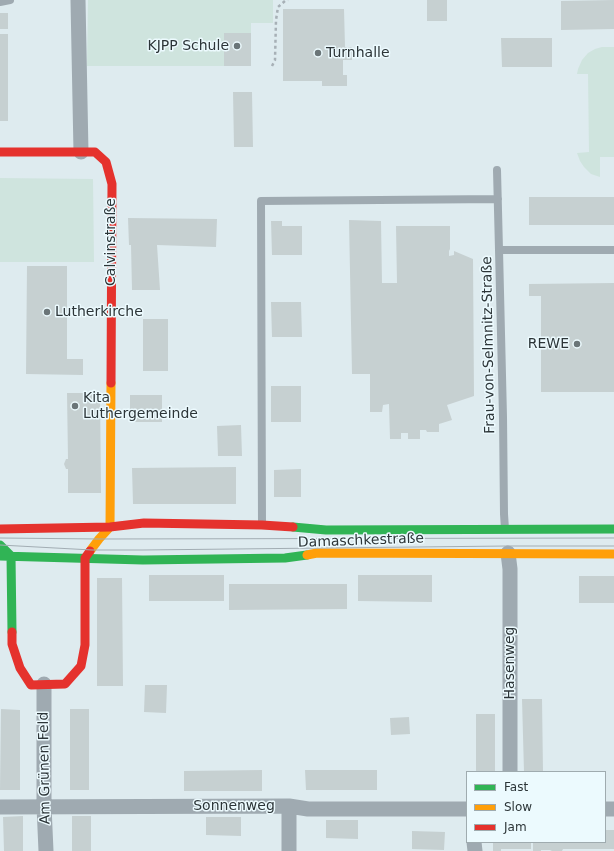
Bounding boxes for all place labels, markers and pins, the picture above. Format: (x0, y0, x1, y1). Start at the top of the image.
place label: KJPP Schule (148, 38, 229, 54)
marker: KJPP Schule (232, 41, 242, 51)
place label: Turnhalle (326, 45, 390, 61)
marker: Turnhalle (313, 48, 323, 58)
place label: Lutherkirche (55, 304, 143, 320)
marker: Lutherkirche (42, 307, 52, 317)
place label: REWE (528, 336, 569, 352)
marker: REWE (572, 339, 582, 349)
place label: Kita Luthergemeinde (83, 390, 198, 422)
marker: Kita Luthergemeinde (70, 401, 80, 411)

